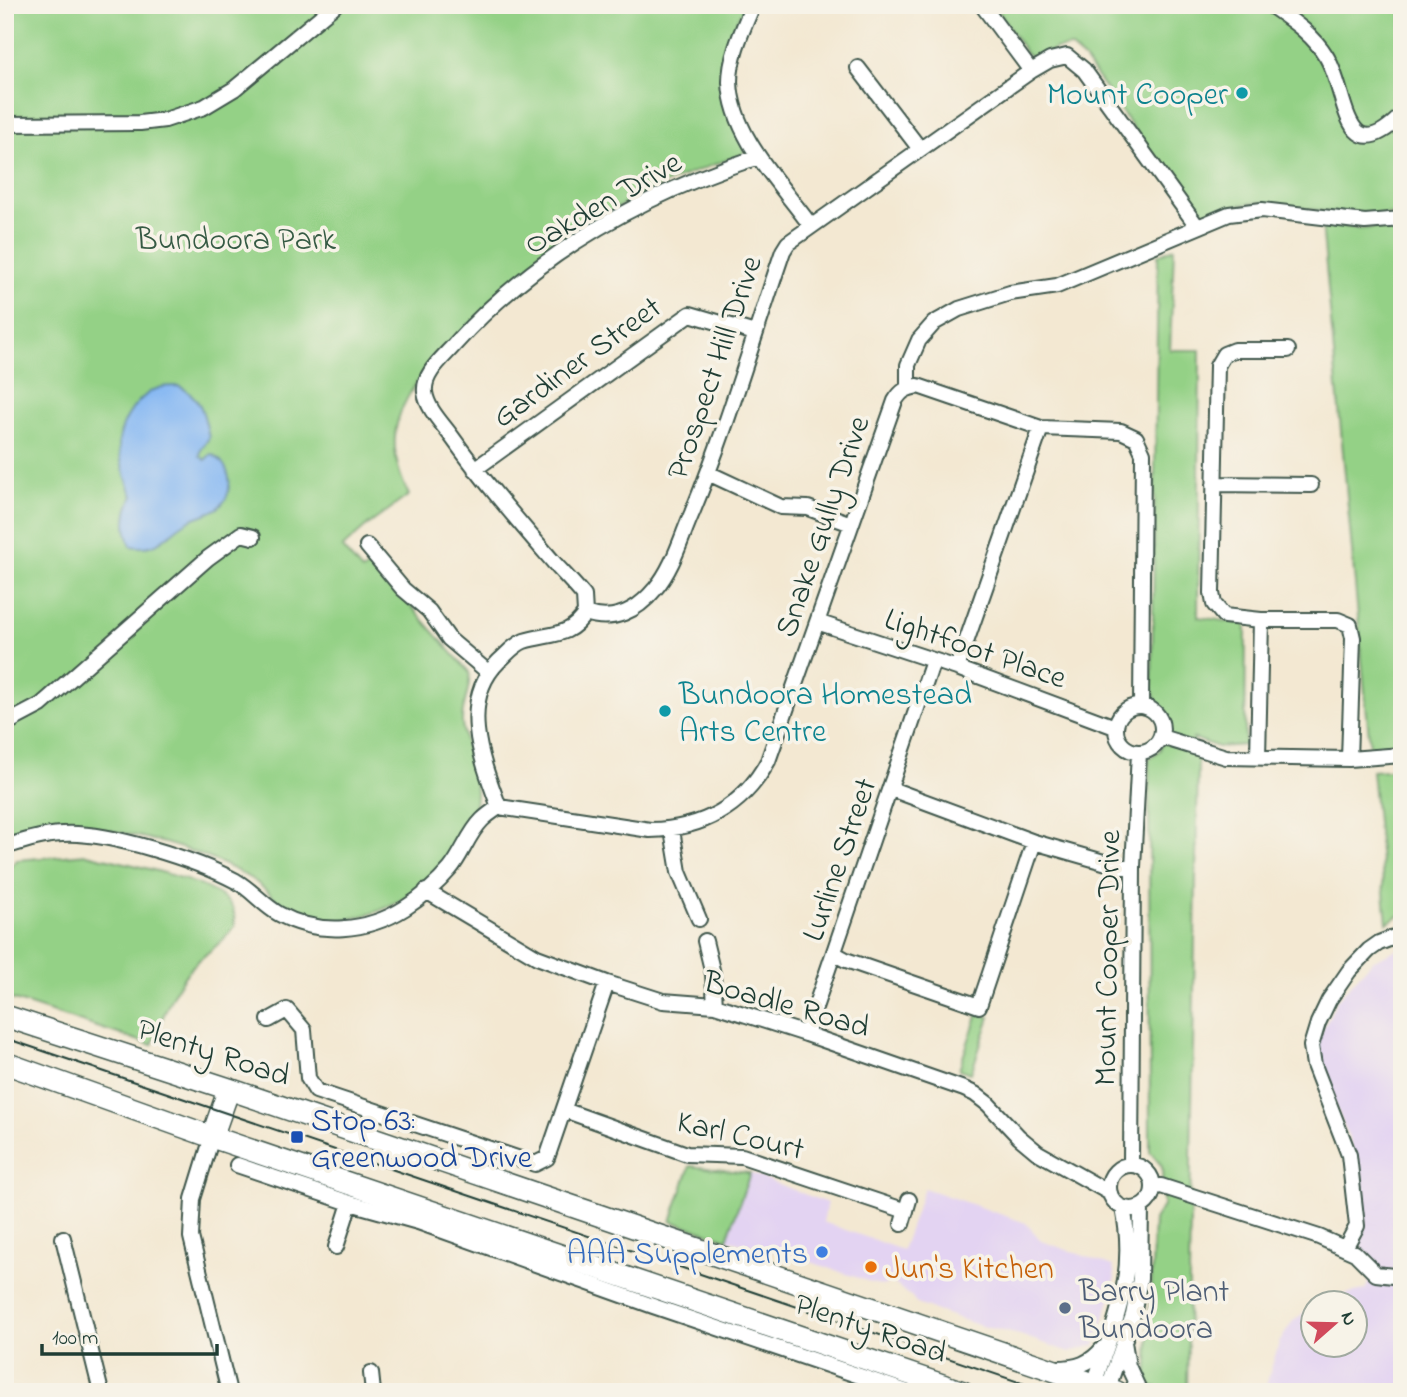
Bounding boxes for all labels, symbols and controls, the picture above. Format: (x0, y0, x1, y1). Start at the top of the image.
place label: Mount Cooper (1047, 73, 1228, 120)
marker: Mount Cooper (1234, 85, 1250, 101)
street label: Oakden Drive (516, 141, 692, 269)
park label: Bundoora Park (135, 218, 337, 265)
street label: Prospect Hill Drive (656, 249, 777, 486)
street label: Gardiner Street (483, 286, 673, 442)
street label: Snake Gully Drive (764, 409, 884, 644)
street label: Lightfoot Place (878, 597, 1073, 704)
place label: Bundoora Homestead Arts Centre (678, 673, 972, 757)
marker: Bundoora Homestead Arts Centre (657, 703, 673, 719)
street label: Lurline Street (791, 772, 891, 948)
street label: Mount Cooper Drive (1084, 829, 1135, 1087)
street label: Boadle Road (697, 960, 875, 1052)
street label: Plenty Road (130, 1008, 295, 1101)
place label: Stop 63: Greenwood Drive (311, 1099, 533, 1183)
street label: Karl Court (672, 1100, 809, 1175)
marker: Stop 63: Greenwood Drive (289, 1129, 305, 1145)
place label: AAA Supplements (567, 1232, 808, 1279)
marker: AAA Supplements (814, 1244, 830, 1260)
place label: Jun's Kitchen (885, 1247, 1054, 1294)
marker: Jun's Kitchen (863, 1259, 879, 1275)
place label: Barry Plant Bundoora (1078, 1270, 1229, 1354)
street label: Plenty Road (787, 1282, 952, 1378)
north arrow (1298, 1288, 1368, 1358)
marker: Barry Plant Bundoora (1057, 1300, 1073, 1316)
text: N (1333, 1308, 1363, 1330)
scale bar (42, 1313, 217, 1357)
text: 100 m (52, 1324, 98, 1354)

